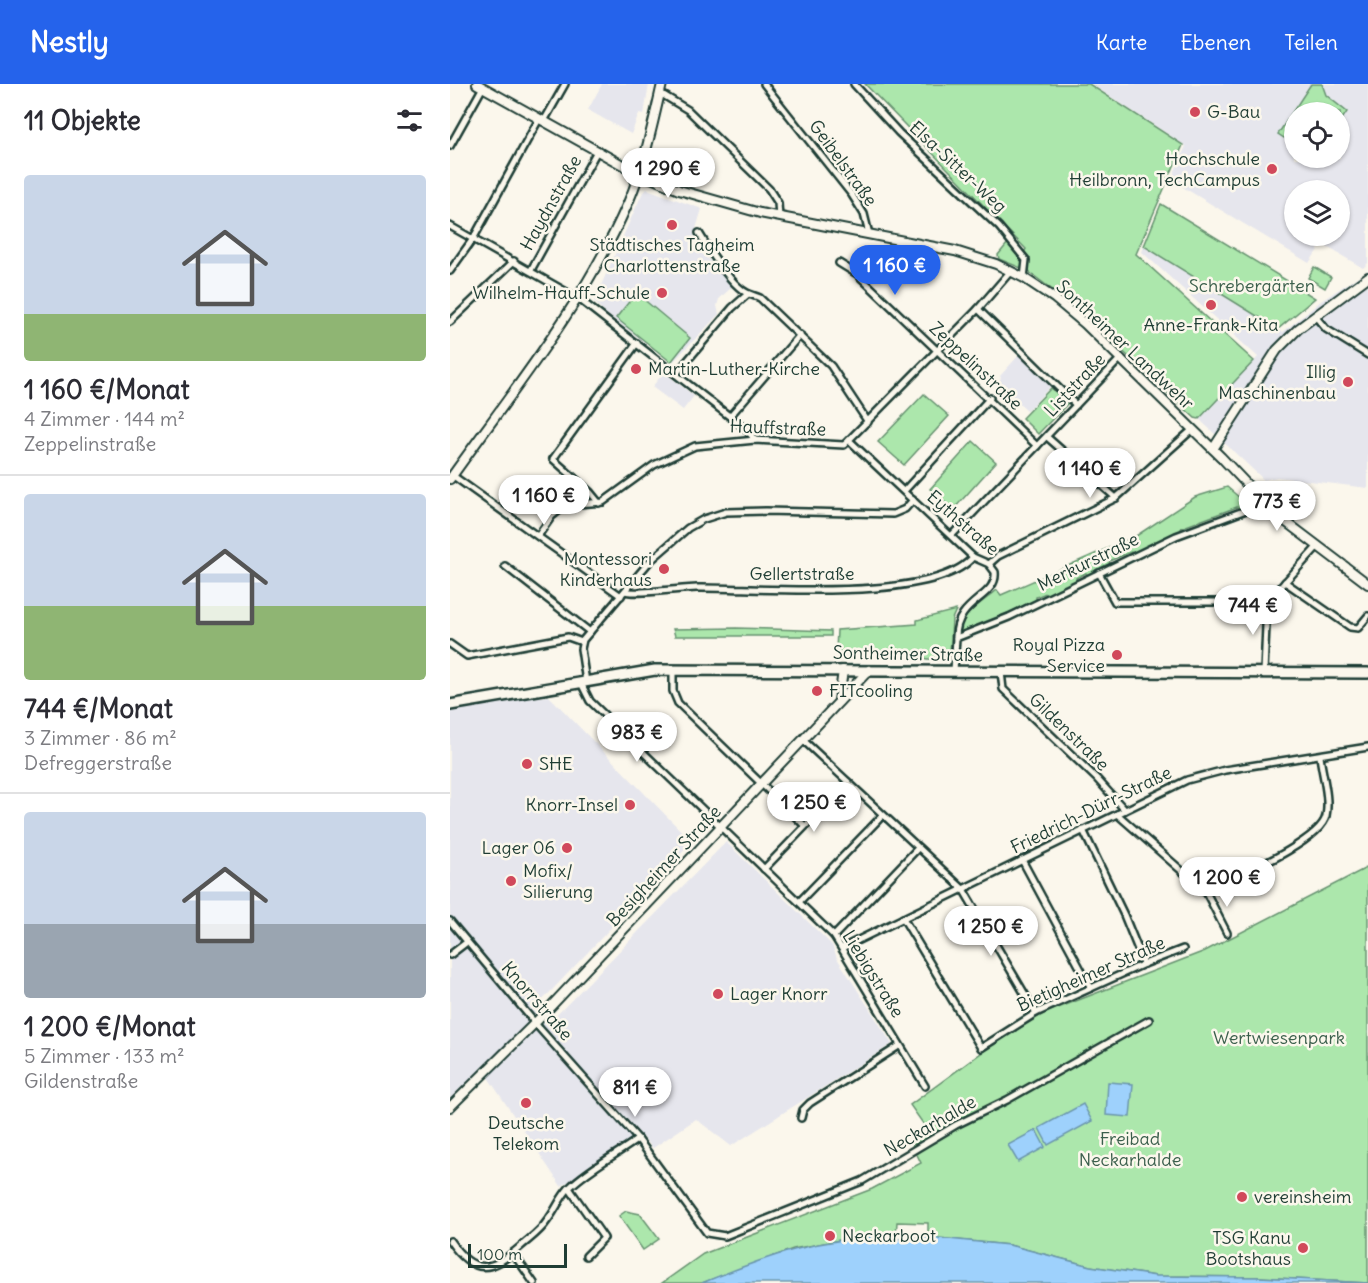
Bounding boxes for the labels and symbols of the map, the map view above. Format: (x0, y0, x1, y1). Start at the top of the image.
place label: G-Bau (1207, 100, 1260, 123)
marker: G-Bau (1188, 105, 1202, 119)
street label: Geibelstraße (804, 115, 883, 211)
street label: Elsa-Sitter-Weg (905, 116, 1012, 218)
place label: Hochschule Heilbronn, TechCampus (1069, 147, 1260, 191)
pin: 1 290 € (613, 148, 723, 199)
street label: Haydnstraße (515, 151, 586, 254)
marker: Hochschule Heilbronn, TechCampus (1265, 162, 1279, 176)
marker: Städtisches Tagheim Charlottenstraße (665, 218, 679, 232)
place label: Städtisches Tagheim Charlottenstraße (590, 233, 755, 277)
pin: 1 160 € (840, 245, 950, 296)
park label: Schrebergärten (1189, 274, 1315, 297)
street label: Sontheimer Landwehr (1052, 275, 1200, 415)
place label: Wilhelm-Hauff-Schule (472, 281, 650, 304)
marker: Wilhelm-Hauff-Schule (655, 286, 669, 300)
marker: Anne-Frank-Kita (1204, 298, 1218, 312)
place label: Anne-Frank-Kita (1143, 313, 1279, 336)
street label: Zeppelinstraße (925, 317, 1028, 415)
street label: Liststraße (1039, 348, 1110, 421)
place label: Martin-Luther-Kirche (648, 357, 820, 380)
place label: Illig Maschinenbau (1218, 360, 1336, 404)
marker: Martin-Luther-Kirche (629, 362, 643, 376)
marker: Illig Maschinenbau (1341, 375, 1355, 389)
street label: Hauffstraße (729, 414, 827, 441)
pin: 1 140 € (1035, 448, 1145, 499)
pin: 1 160 € (489, 475, 599, 526)
pin: 773 € (1235, 481, 1319, 532)
street label: Eythstraße (923, 485, 1004, 560)
street label: Merkurstraße (1033, 527, 1142, 596)
place label: Montessori Kinderhaus (560, 547, 652, 591)
marker: Montessori Kinderhaus (657, 562, 671, 576)
street label: Gellertstraße (749, 562, 855, 585)
pin: 744 € (1211, 585, 1295, 636)
place label: Royal Pizza Service (1013, 633, 1105, 677)
street label: Sontheimer Straße (833, 641, 983, 666)
marker: Royal Pizza Service (1110, 648, 1124, 662)
place label: FITcooling (829, 679, 913, 702)
marker: FITcooling (810, 684, 824, 698)
street label: Gildenstraße (1024, 688, 1114, 776)
pin: 983 € (595, 712, 679, 763)
place label: SHE (539, 752, 573, 775)
marker: SHE (520, 757, 534, 771)
street label: Friedrich-Dürr-Straße (1006, 761, 1175, 859)
pin: 1 250 € (759, 782, 869, 833)
place label: Knorr-Insel (526, 793, 618, 816)
marker: Knorr-Insel (623, 798, 637, 812)
street label: Besigheimer Straße (601, 800, 726, 931)
place label: Lager 06 (482, 836, 555, 859)
marker: Lager 06 (560, 841, 574, 855)
pin: 1 200 € (1172, 857, 1282, 908)
place label: Mofix/ Silierung (523, 859, 593, 903)
marker: Mofix/ Silierung (504, 874, 518, 888)
pin: 1 250 € (936, 906, 1046, 957)
street label: Liebigstraße (838, 926, 909, 1022)
street label: Bietigheimer Straße (1013, 931, 1168, 1017)
street label: Knorrstraße (497, 956, 578, 1045)
place label: Lager Knorr (730, 982, 828, 1005)
marker: Lager Knorr (711, 987, 725, 1001)
park label: Wertwiesenpark (1213, 1026, 1345, 1049)
pin: 811 € (593, 1067, 677, 1118)
street label: Neckarhalde (880, 1090, 980, 1161)
marker: Deutsche Telekom (519, 1096, 533, 1110)
place label: Deutsche Telekom (488, 1111, 564, 1155)
park label: Freibad Neckarhalde (1079, 1127, 1181, 1171)
place label: vereinsheim (1254, 1185, 1352, 1208)
marker: vereinsheim (1235, 1190, 1249, 1204)
place label: Neckarboot (842, 1224, 936, 1247)
place label: TSG Kanu Bootshaus (1206, 1226, 1291, 1270)
marker: Neckarboot (823, 1229, 837, 1243)
scale bar (468, 1241, 567, 1268)
marker: TSG Kanu Bootshaus (1296, 1241, 1310, 1255)

